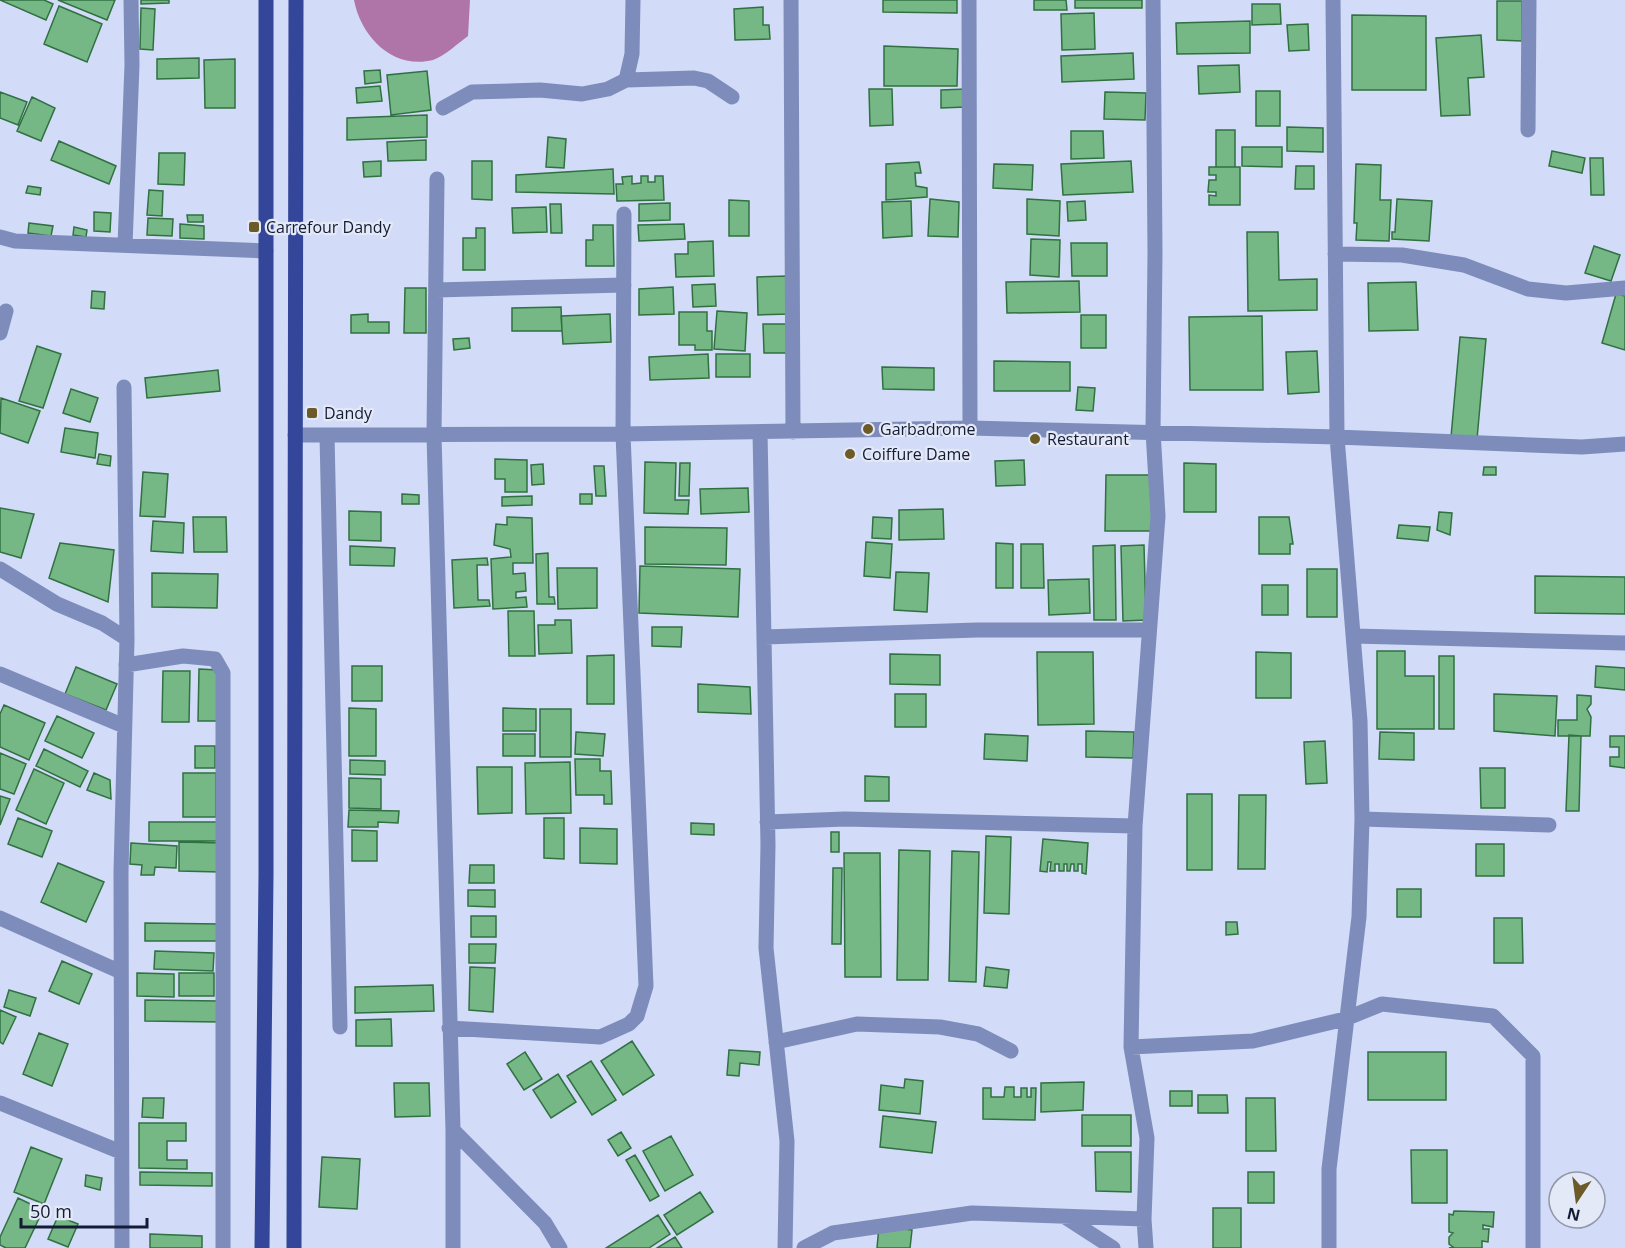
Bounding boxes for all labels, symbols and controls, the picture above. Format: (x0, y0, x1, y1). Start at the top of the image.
place label: Carrefour Dandy (266, 216, 392, 238)
marker: Carrefour Dandy (247, 220, 261, 234)
place label: Dandy (324, 402, 373, 424)
marker: Dandy (305, 406, 319, 420)
place label: Garbadrome (880, 418, 976, 440)
marker: Garbadrome (861, 422, 875, 436)
place label: Restaurant (1047, 428, 1129, 450)
marker: Restaurant (1028, 432, 1042, 446)
place label: Coiffure Dame (862, 443, 970, 465)
marker: Coiffure Dame (843, 447, 857, 461)
north arrow (1547, 1170, 1607, 1230)
scale bar (21, 1191, 147, 1229)
text: 50 m (30, 1199, 72, 1223)
text: N (1565, 1202, 1582, 1227)

